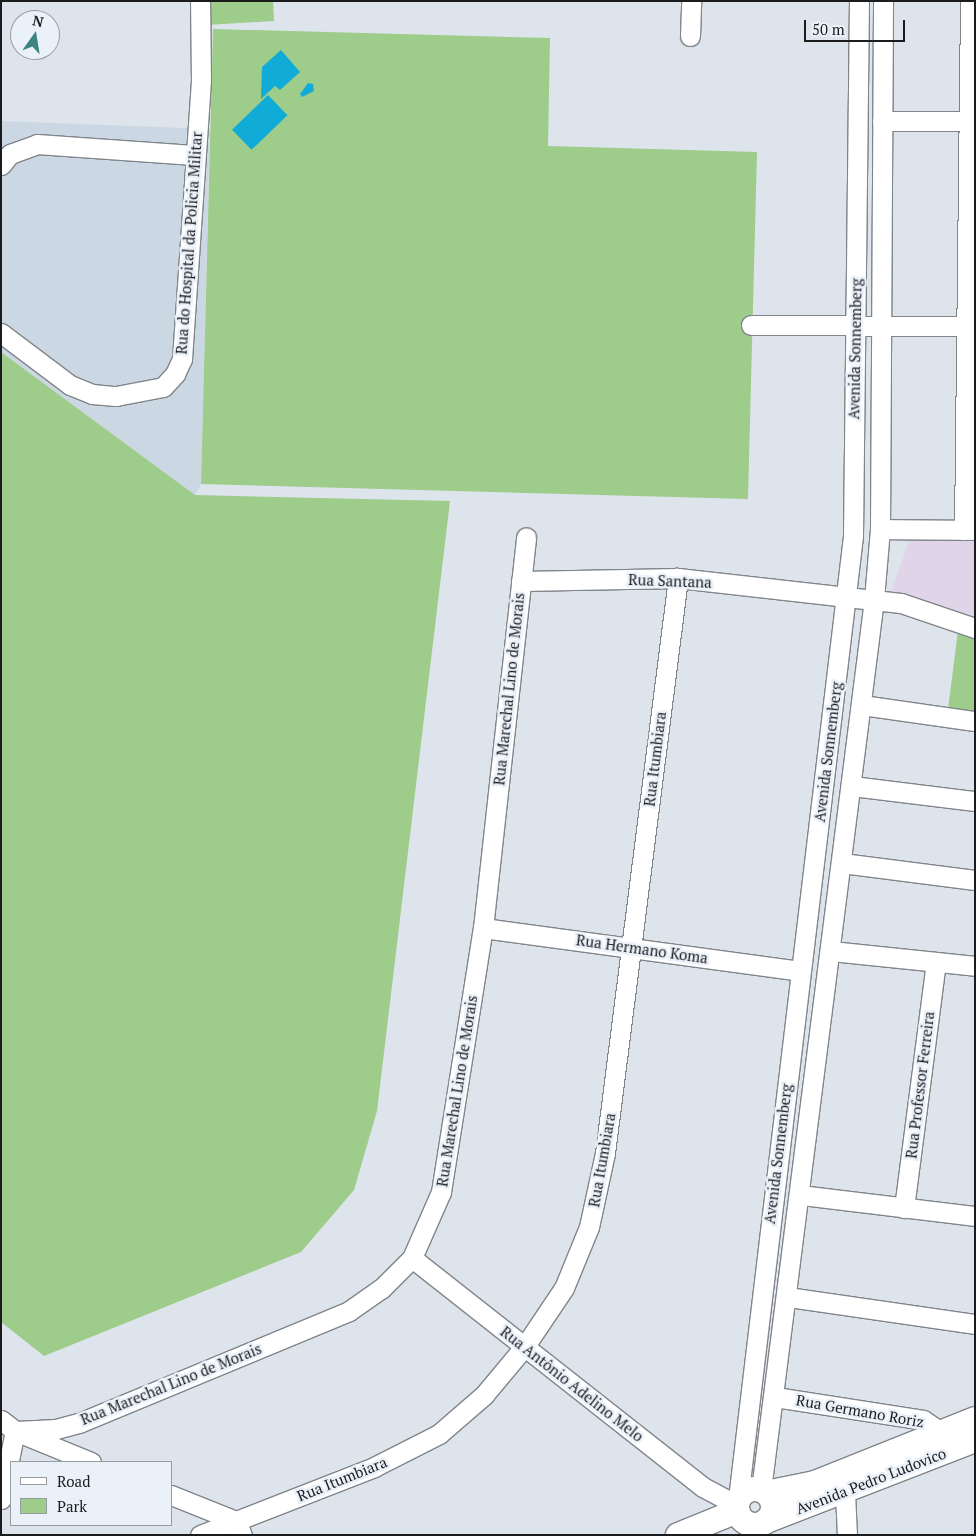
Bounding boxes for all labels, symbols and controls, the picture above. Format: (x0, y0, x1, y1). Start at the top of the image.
north arrow (10, 10, 60, 60)
text: N (31, 10, 46, 31)
scale bar (806, 10, 907, 42)
text: 50 m (812, 19, 845, 39)
street label: Rua do Hospital da Policia Militar (172, 131, 206, 355)
street label: Avenida Sonnemberg (845, 278, 865, 420)
street label: Rua Santana (628, 571, 712, 591)
street label: Rua Marechal Lino de Morais (490, 592, 528, 786)
street label: Avenida Sonnemberg (810, 681, 846, 823)
street label: Rua Itumbiara (640, 711, 670, 807)
street label: Rua Hermano Koma (575, 931, 709, 967)
street label: Rua Marechal Lino de Morais (433, 994, 481, 1188)
street label: Rua Professor Ferreira (902, 1010, 938, 1160)
street label: Avenida Sonnemberg (760, 1083, 796, 1225)
street label: Rua Itumbiara (585, 1111, 619, 1209)
street label: Rua Antônio Adelino Melo (497, 1322, 647, 1446)
street label: Rua Marechal Lino de Morais (78, 1339, 264, 1429)
street label: Rua Germano Roriz (795, 1391, 925, 1431)
street label: Avenida Pedro Ludovico (793, 1444, 949, 1518)
street label: Rua Itumbiara (294, 1453, 390, 1505)
legend (10, 1461, 172, 1526)
text: Road (57, 1471, 90, 1491)
text: Park (57, 1496, 87, 1516)

